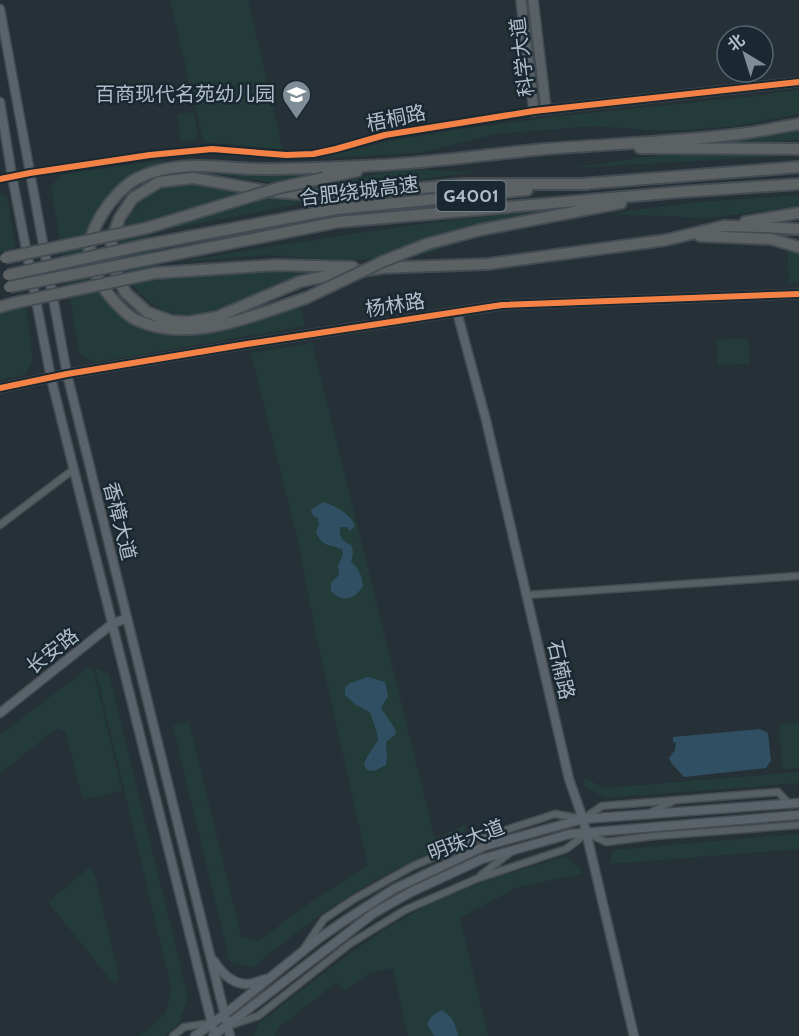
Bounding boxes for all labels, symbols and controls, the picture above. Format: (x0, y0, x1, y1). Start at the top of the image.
street label: 科学大道 (505, 16, 539, 98)
north arrow (715, 24, 775, 84)
text: 北 (724, 30, 748, 55)
school or university icon: 百商现代名苑幼儿园 (280, 78, 312, 120)
place label: 百商现代名苑幼儿园 (95, 82, 275, 106)
street label: 梧桐路 (364, 100, 428, 136)
street label: 合肥绕城高速 (298, 172, 420, 210)
road number: G4001 (436, 181, 506, 211)
street label: 杨林路 (363, 288, 427, 322)
street label: 香樟大道 (99, 479, 141, 563)
street label: 长安路 (21, 623, 83, 679)
street label: 石楠路 (543, 638, 579, 702)
street label: 明珠大道 (424, 814, 508, 866)

